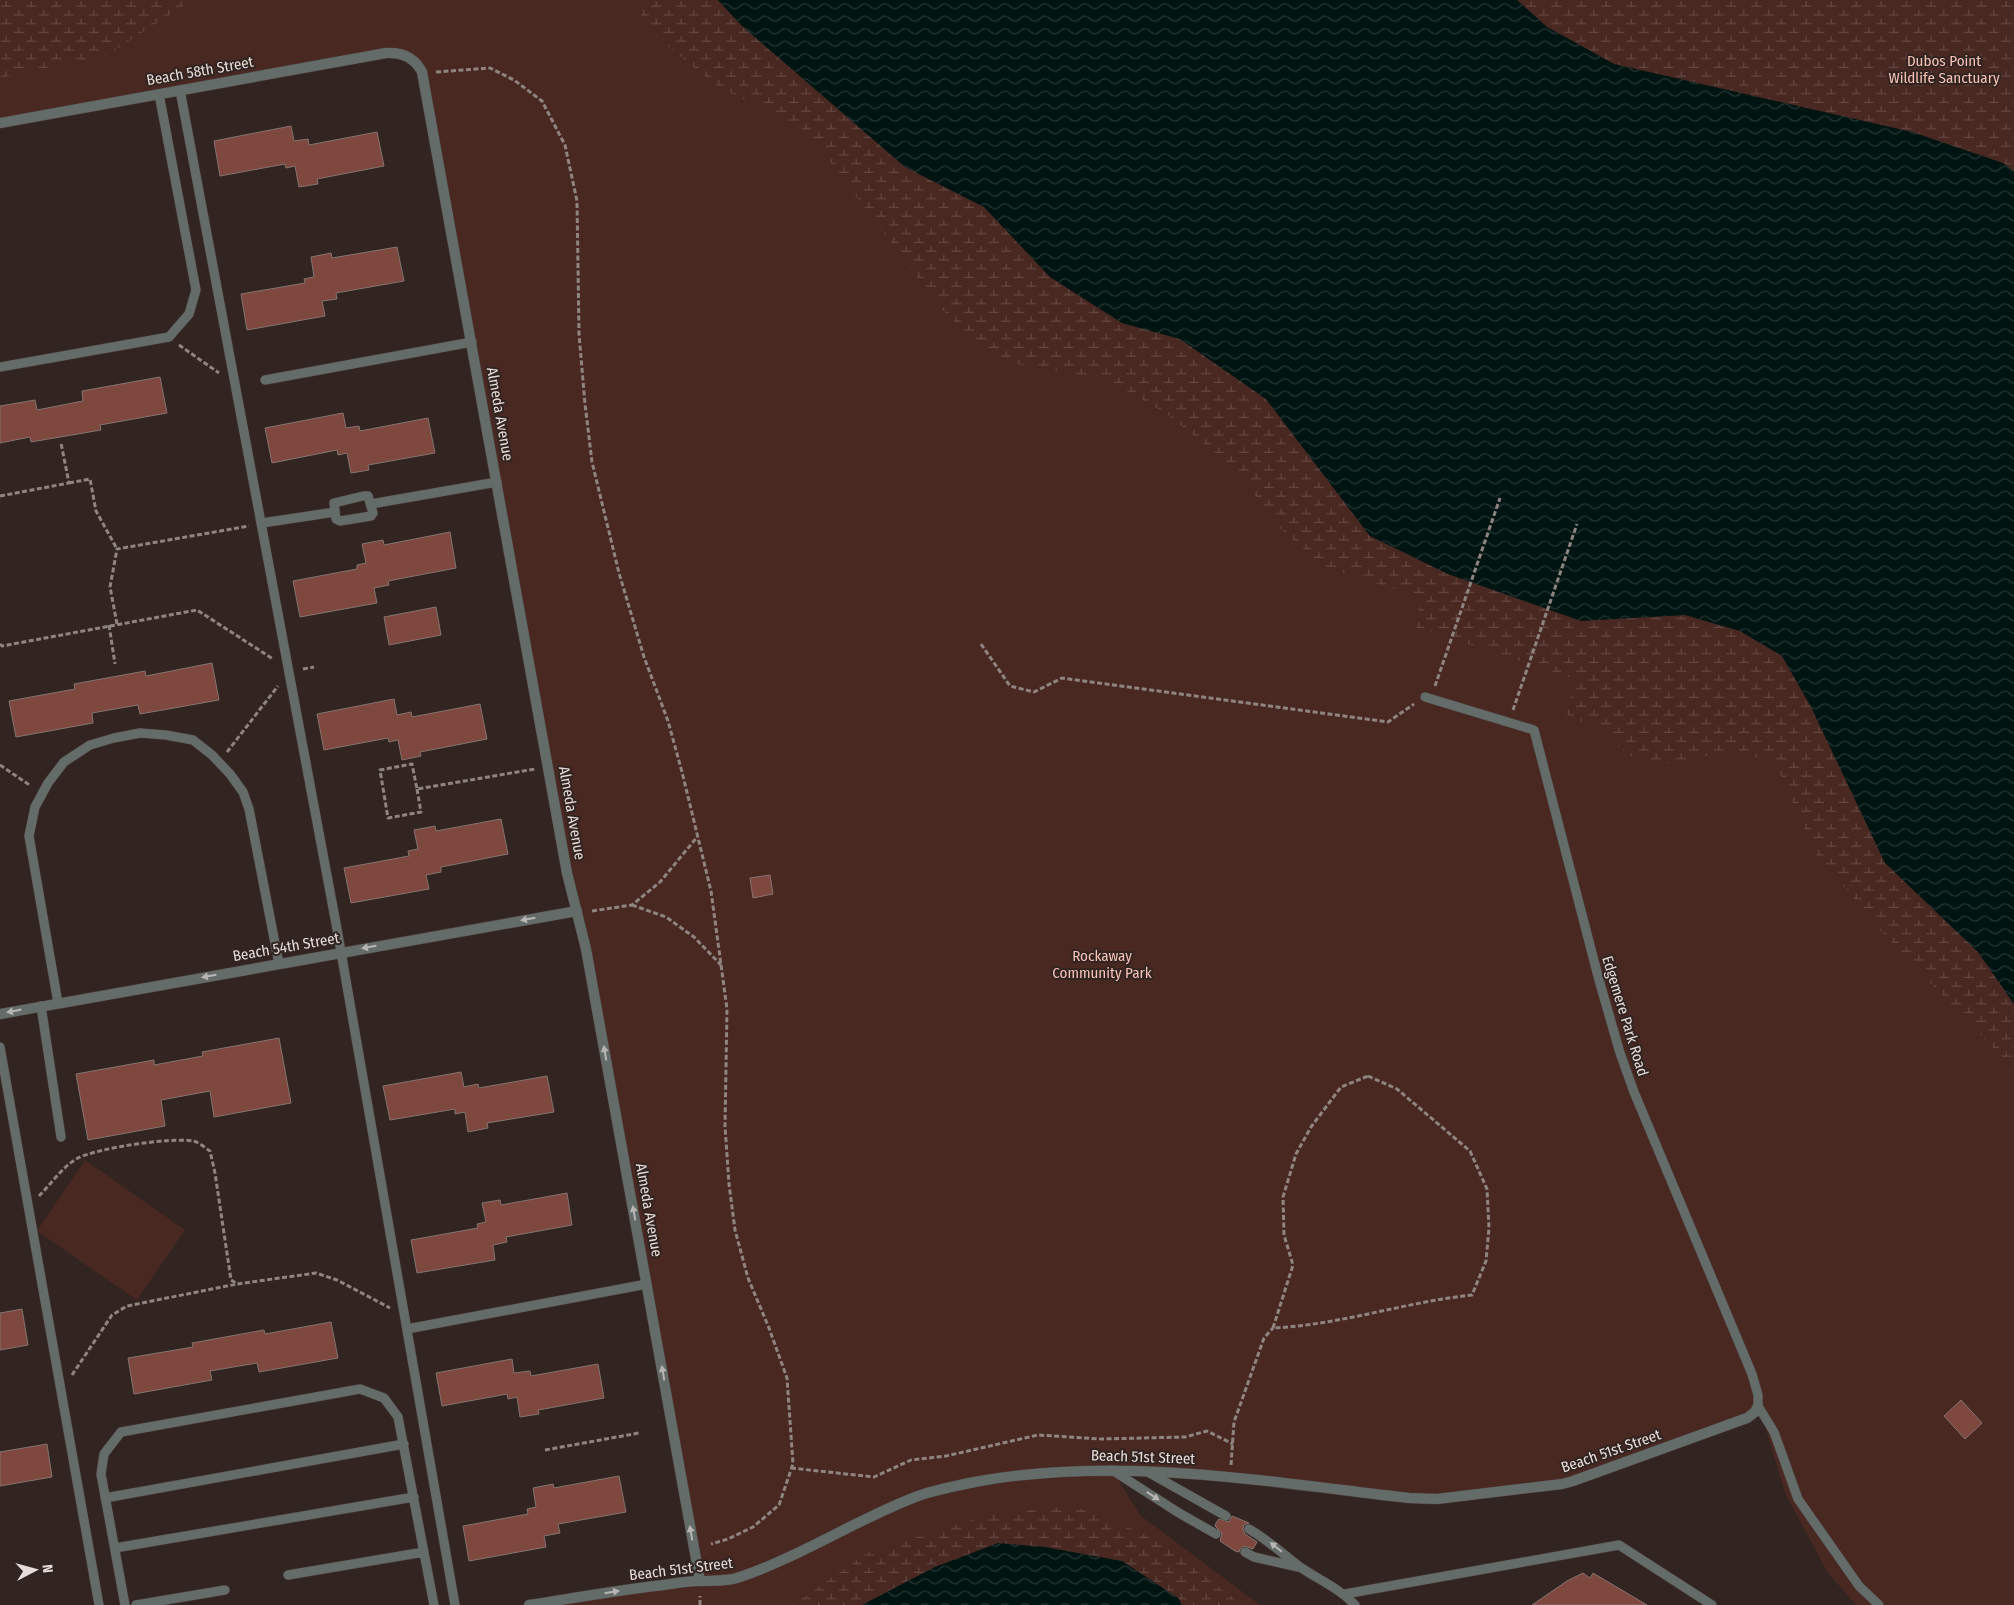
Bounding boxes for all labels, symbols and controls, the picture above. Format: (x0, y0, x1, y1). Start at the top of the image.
park label: Dubos Point Wildlife Sanctuary (1888, 52, 2000, 87)
street label: Beach 58th Street (145, 53, 255, 89)
street label: Almeda Avenue (483, 366, 517, 462)
street label: Almeda Avenue (555, 765, 589, 861)
one-way arrow (520, 915, 536, 923)
street label: Beach 54th Street (231, 929, 341, 965)
one-way arrow (360, 944, 376, 952)
park label: Rockaway Community Park (1052, 947, 1152, 982)
street label: Edgemere Park Road (1598, 954, 1652, 1078)
one-way arrow (200, 973, 216, 981)
one-way arrow (6, 1008, 22, 1016)
one-way arrow (600, 1045, 608, 1061)
street label: Almeda Avenue (632, 1162, 666, 1258)
one-way arrow (629, 1204, 637, 1220)
one-way arrow (658, 1364, 666, 1380)
street label: Beach 51st Street (1559, 1425, 1663, 1477)
street label: Beach 51st Street (1091, 1446, 1196, 1468)
one-way arrow (1146, 1491, 1159, 1501)
one-way arrow (687, 1524, 695, 1540)
one-way arrow (1270, 1542, 1283, 1553)
north arrow (10, 1545, 60, 1595)
street label: Beach 51st Street (628, 1554, 734, 1584)
text: N (39, 1564, 56, 1574)
one-way arrow (604, 1588, 620, 1596)

